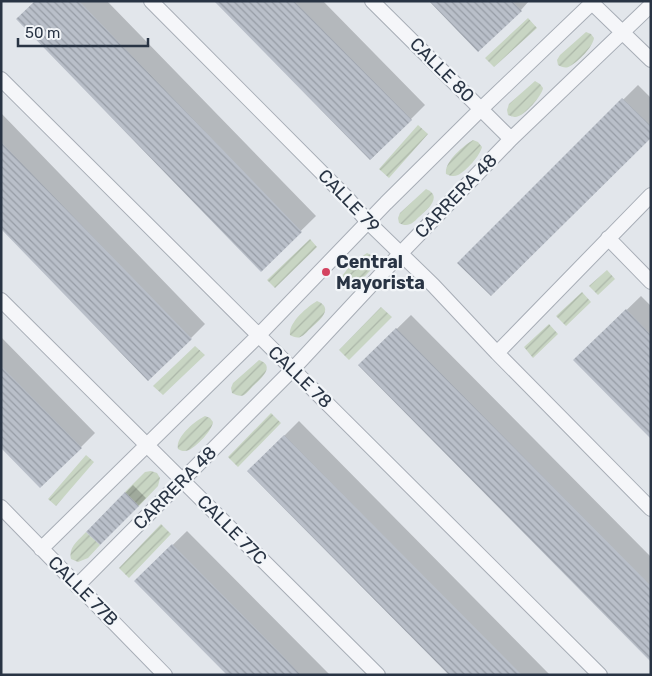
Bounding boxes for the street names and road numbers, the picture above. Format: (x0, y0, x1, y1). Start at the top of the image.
street label: CALLE 80 (405, 33, 479, 107)
street label: CARRERA 48 (410, 149, 502, 243)
street label: CALLE 79 (314, 165, 384, 237)
street label: CALLE 78 (264, 341, 336, 413)
street label: CARRERA 48 (129, 442, 221, 534)
street label: CALLE 77C (192, 490, 272, 570)
street label: CALLE 77B (43, 551, 123, 631)

